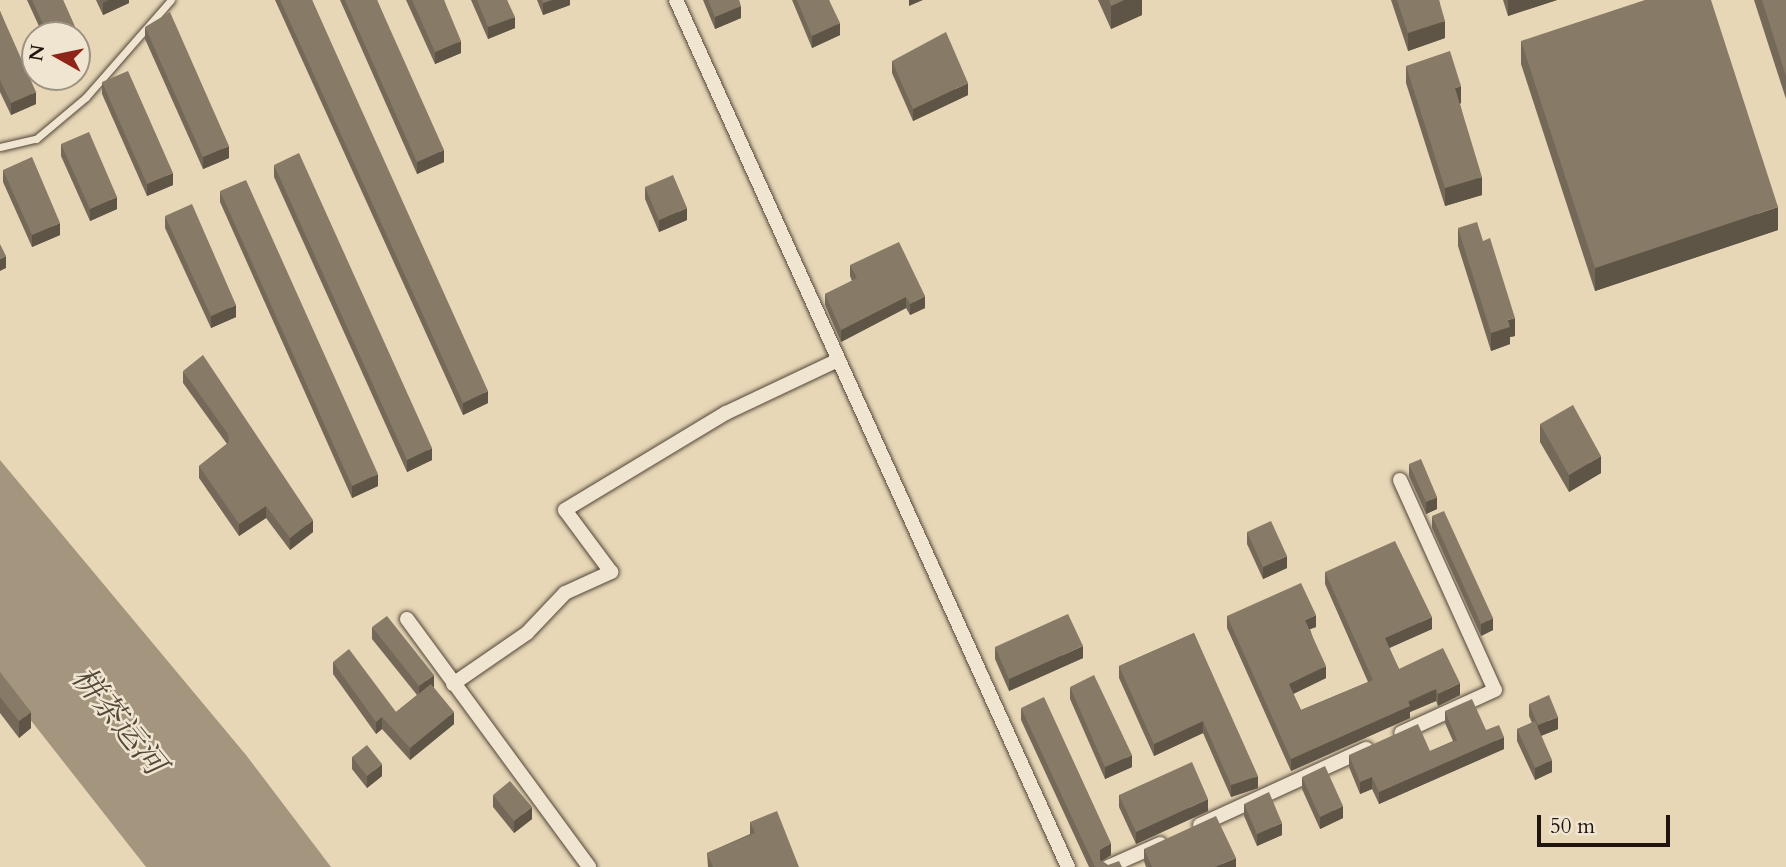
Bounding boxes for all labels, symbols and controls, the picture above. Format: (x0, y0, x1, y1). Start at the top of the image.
north arrow (21, 21, 91, 91)
text: N (23, 43, 51, 63)
water label: 栟茶运河 (63, 659, 173, 783)
scale bar (1541, 800, 1674, 844)
text: 50 m (1550, 812, 1595, 841)

